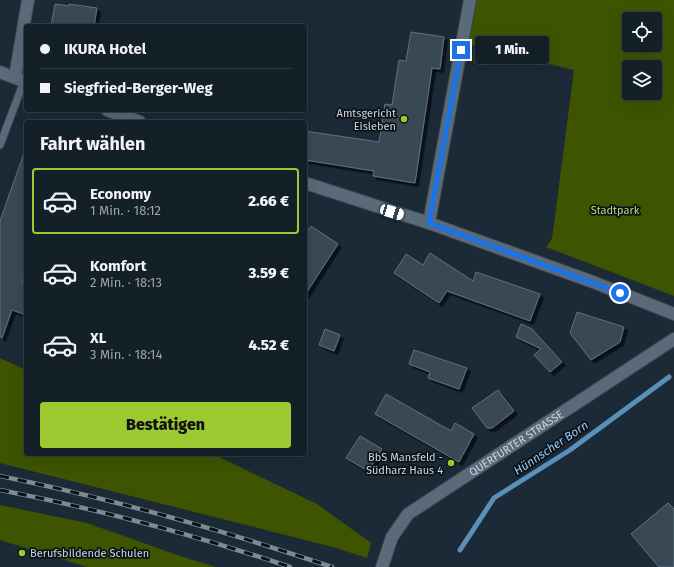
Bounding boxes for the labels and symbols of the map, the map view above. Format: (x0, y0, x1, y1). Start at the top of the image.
callout: 1 Min. (475, 36, 549, 64)
route end (452, 41, 470, 59)
place label: Amtsgericht Eisleben (337, 107, 396, 133)
marker: Amtsgericht Eisleben (399, 114, 409, 124)
car (379, 203, 405, 221)
park label: Stadtpark (591, 204, 640, 217)
route start (611, 284, 629, 302)
street label: QUERFURTER STRASSE (467, 408, 566, 479)
water label: Hünnscher Born (511, 418, 591, 478)
place label: BbS Mansfeld - Südharz Haus 4 (366, 451, 443, 477)
marker: BbS Mansfeld - Südharz Haus 4 (446, 458, 456, 468)
place label: Berufsbildende Schulen (30, 547, 149, 560)
marker: Berufsbildende Schulen (17, 548, 27, 558)

